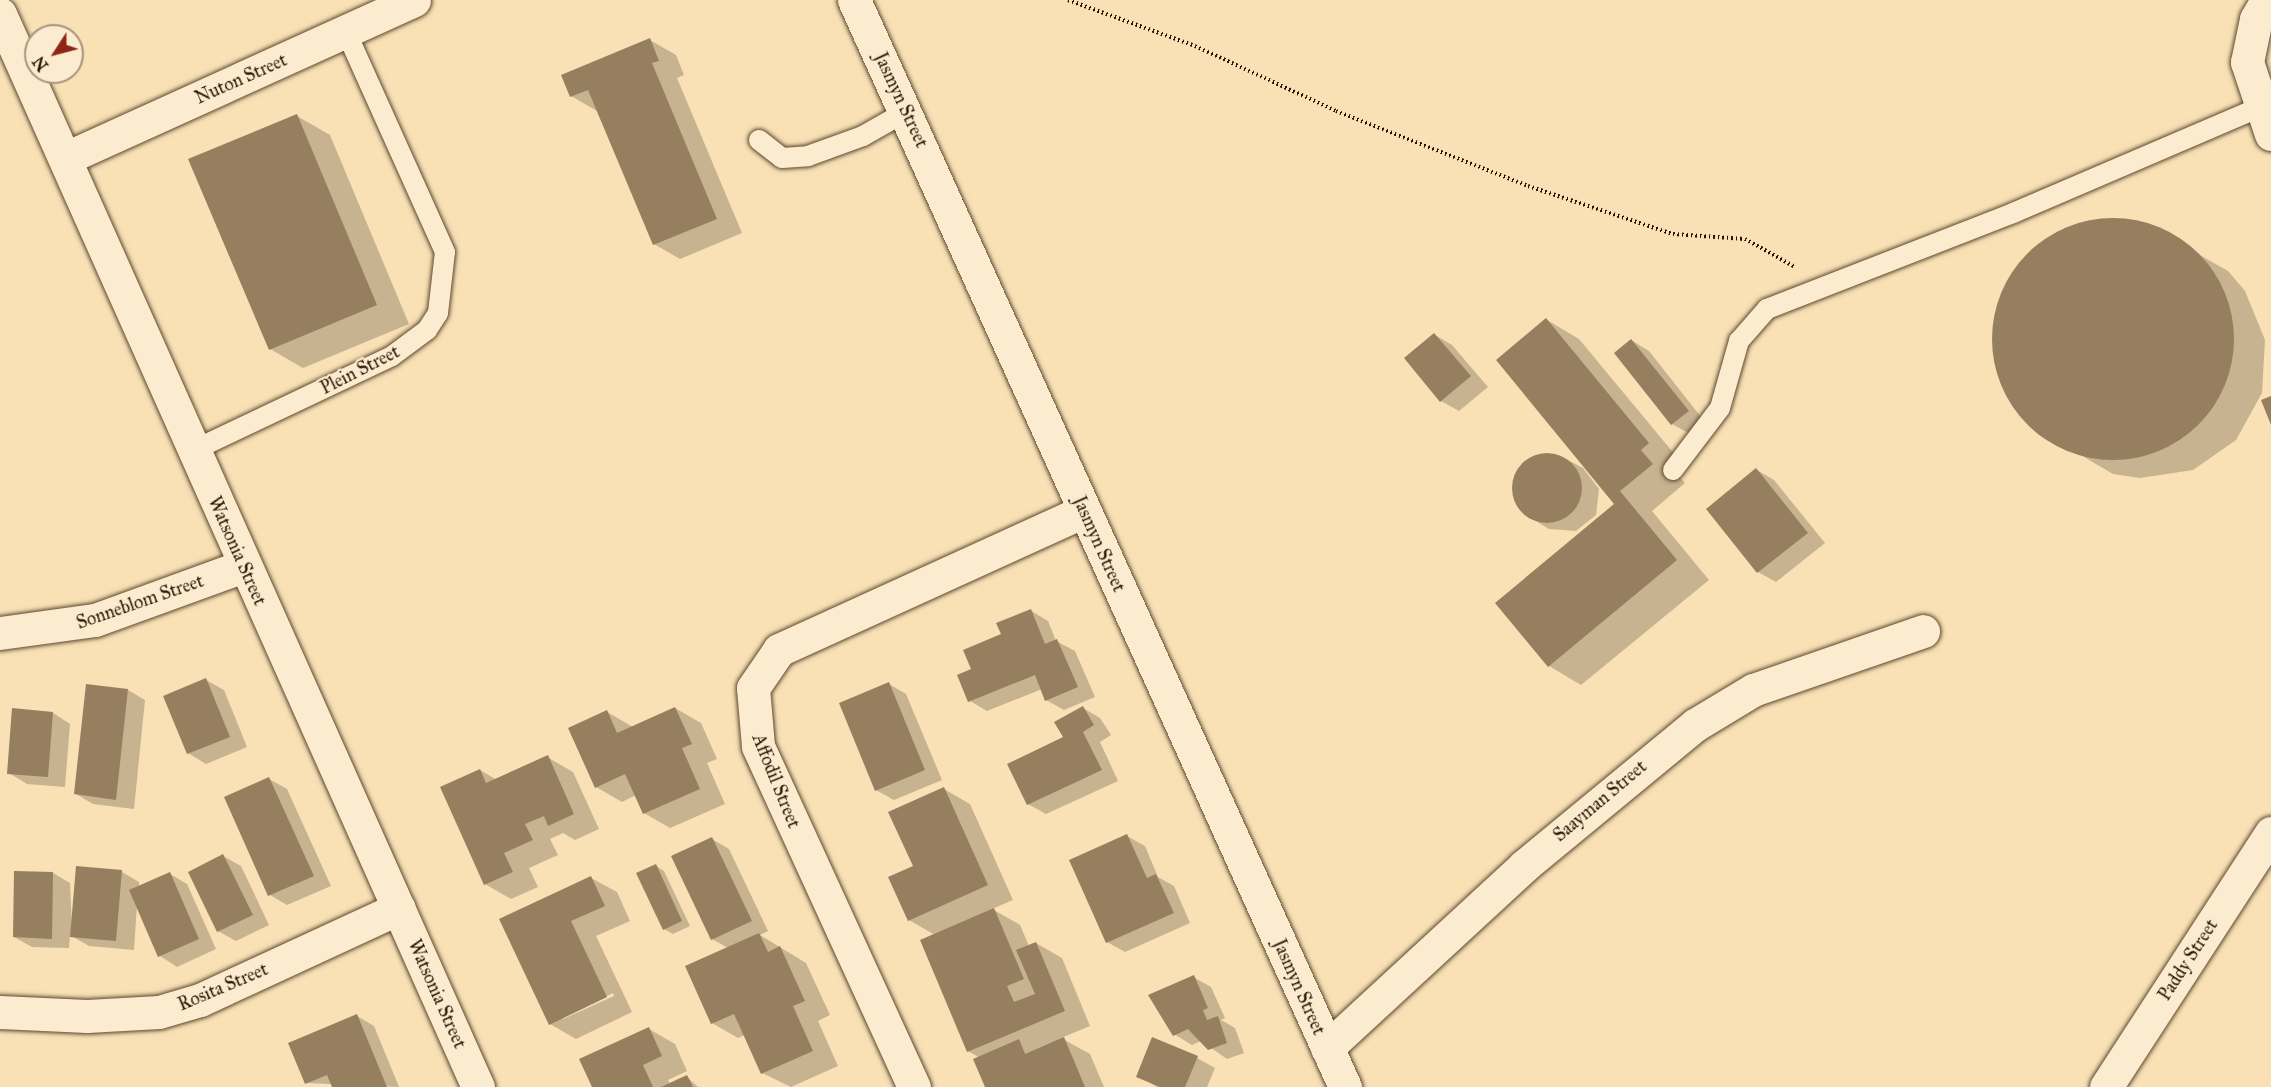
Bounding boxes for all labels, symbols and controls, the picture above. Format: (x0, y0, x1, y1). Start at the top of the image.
north arrow (24, 24, 84, 84)
street label: Nuton Street (192, 49, 290, 109)
street label: Jasmyn Street (870, 49, 932, 151)
text: N (29, 53, 52, 75)
street label: Plein Street (317, 341, 403, 399)
street label: Watsonia Street (203, 493, 271, 609)
street label: Jasmyn Street (1068, 493, 1130, 595)
street label: Sonneblom Street (74, 570, 206, 634)
street label: Affodil Street (747, 731, 805, 831)
street label: Saayman Street (1549, 756, 1651, 846)
street label: Paddy Street (2154, 915, 2222, 1005)
street label: Watsonia Street (403, 936, 471, 1052)
street label: Jasmyn Street (1268, 936, 1330, 1038)
street label: Rosita Street (175, 958, 271, 1016)

